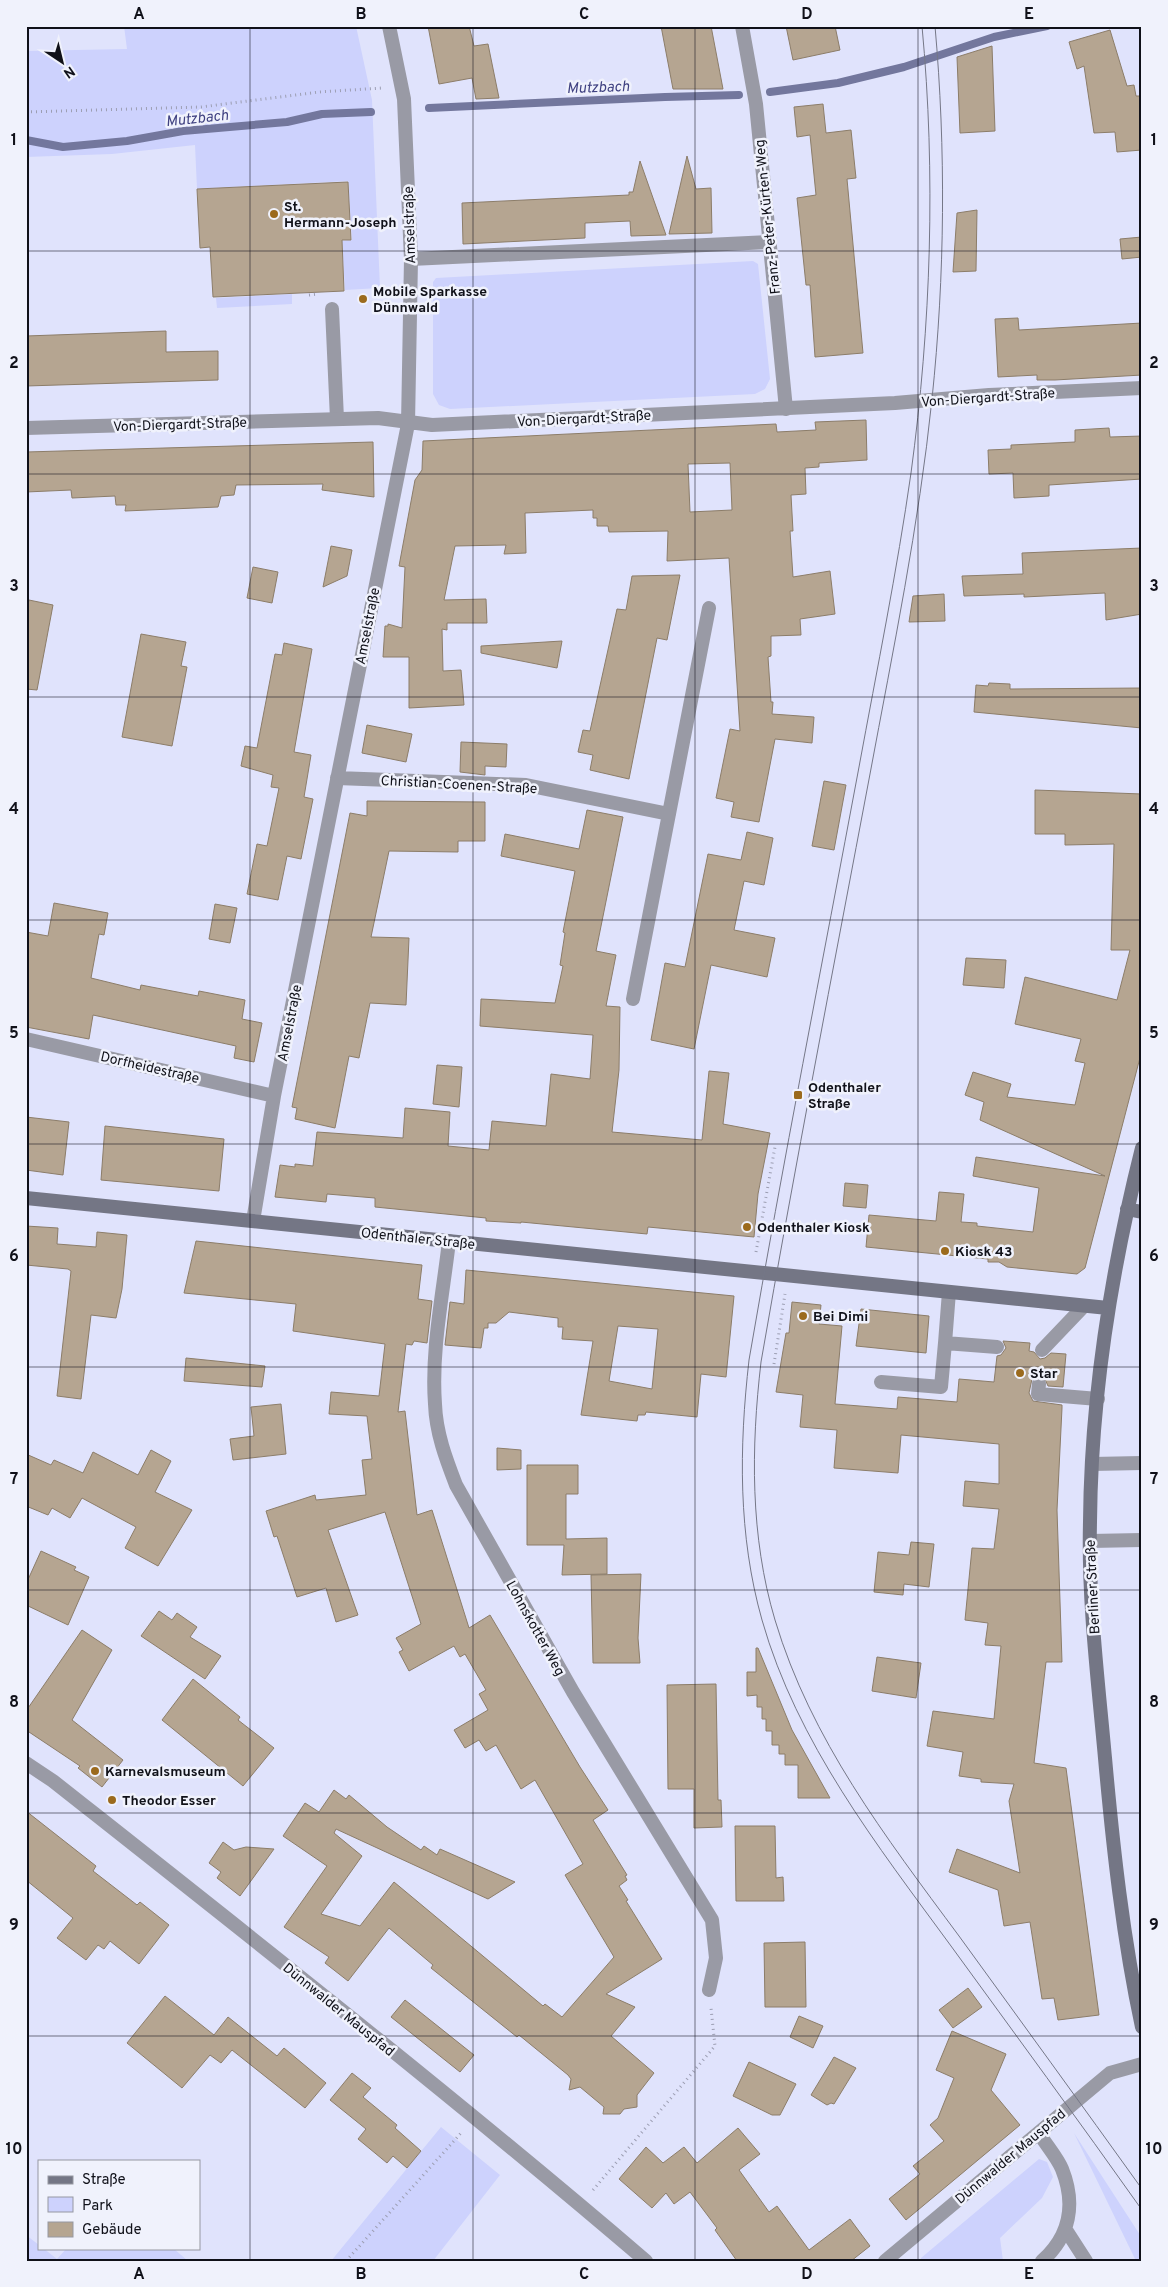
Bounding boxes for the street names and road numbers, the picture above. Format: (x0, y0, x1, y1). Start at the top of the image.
street label: Franz-Peter-Kürten-Weg (752, 139, 785, 295)
street label: Amselstraße (401, 186, 420, 264)
street label: Von-Diergardt-Straße (921, 385, 1056, 412)
street label: Von-Diergardt-Straße (517, 408, 651, 431)
street label: Von-Diergardt-Straße (113, 415, 247, 436)
street label: Amselstraße (353, 586, 384, 666)
street label: Christian-Coenen-Straße (380, 773, 538, 798)
street label: Amselstraße (275, 983, 306, 1063)
street label: Dorfheidestraße (99, 1049, 201, 1088)
street label: Odenthaler Straße (360, 1225, 476, 1254)
street label: Berliner Straße (1083, 1539, 1104, 1635)
street label: Lohnskotter Weg (501, 1578, 568, 1679)
street label: Dünnwalder Mauspfad (279, 1960, 397, 2060)
street label: Dünnwalder Mauspfad (952, 2106, 1070, 2208)

